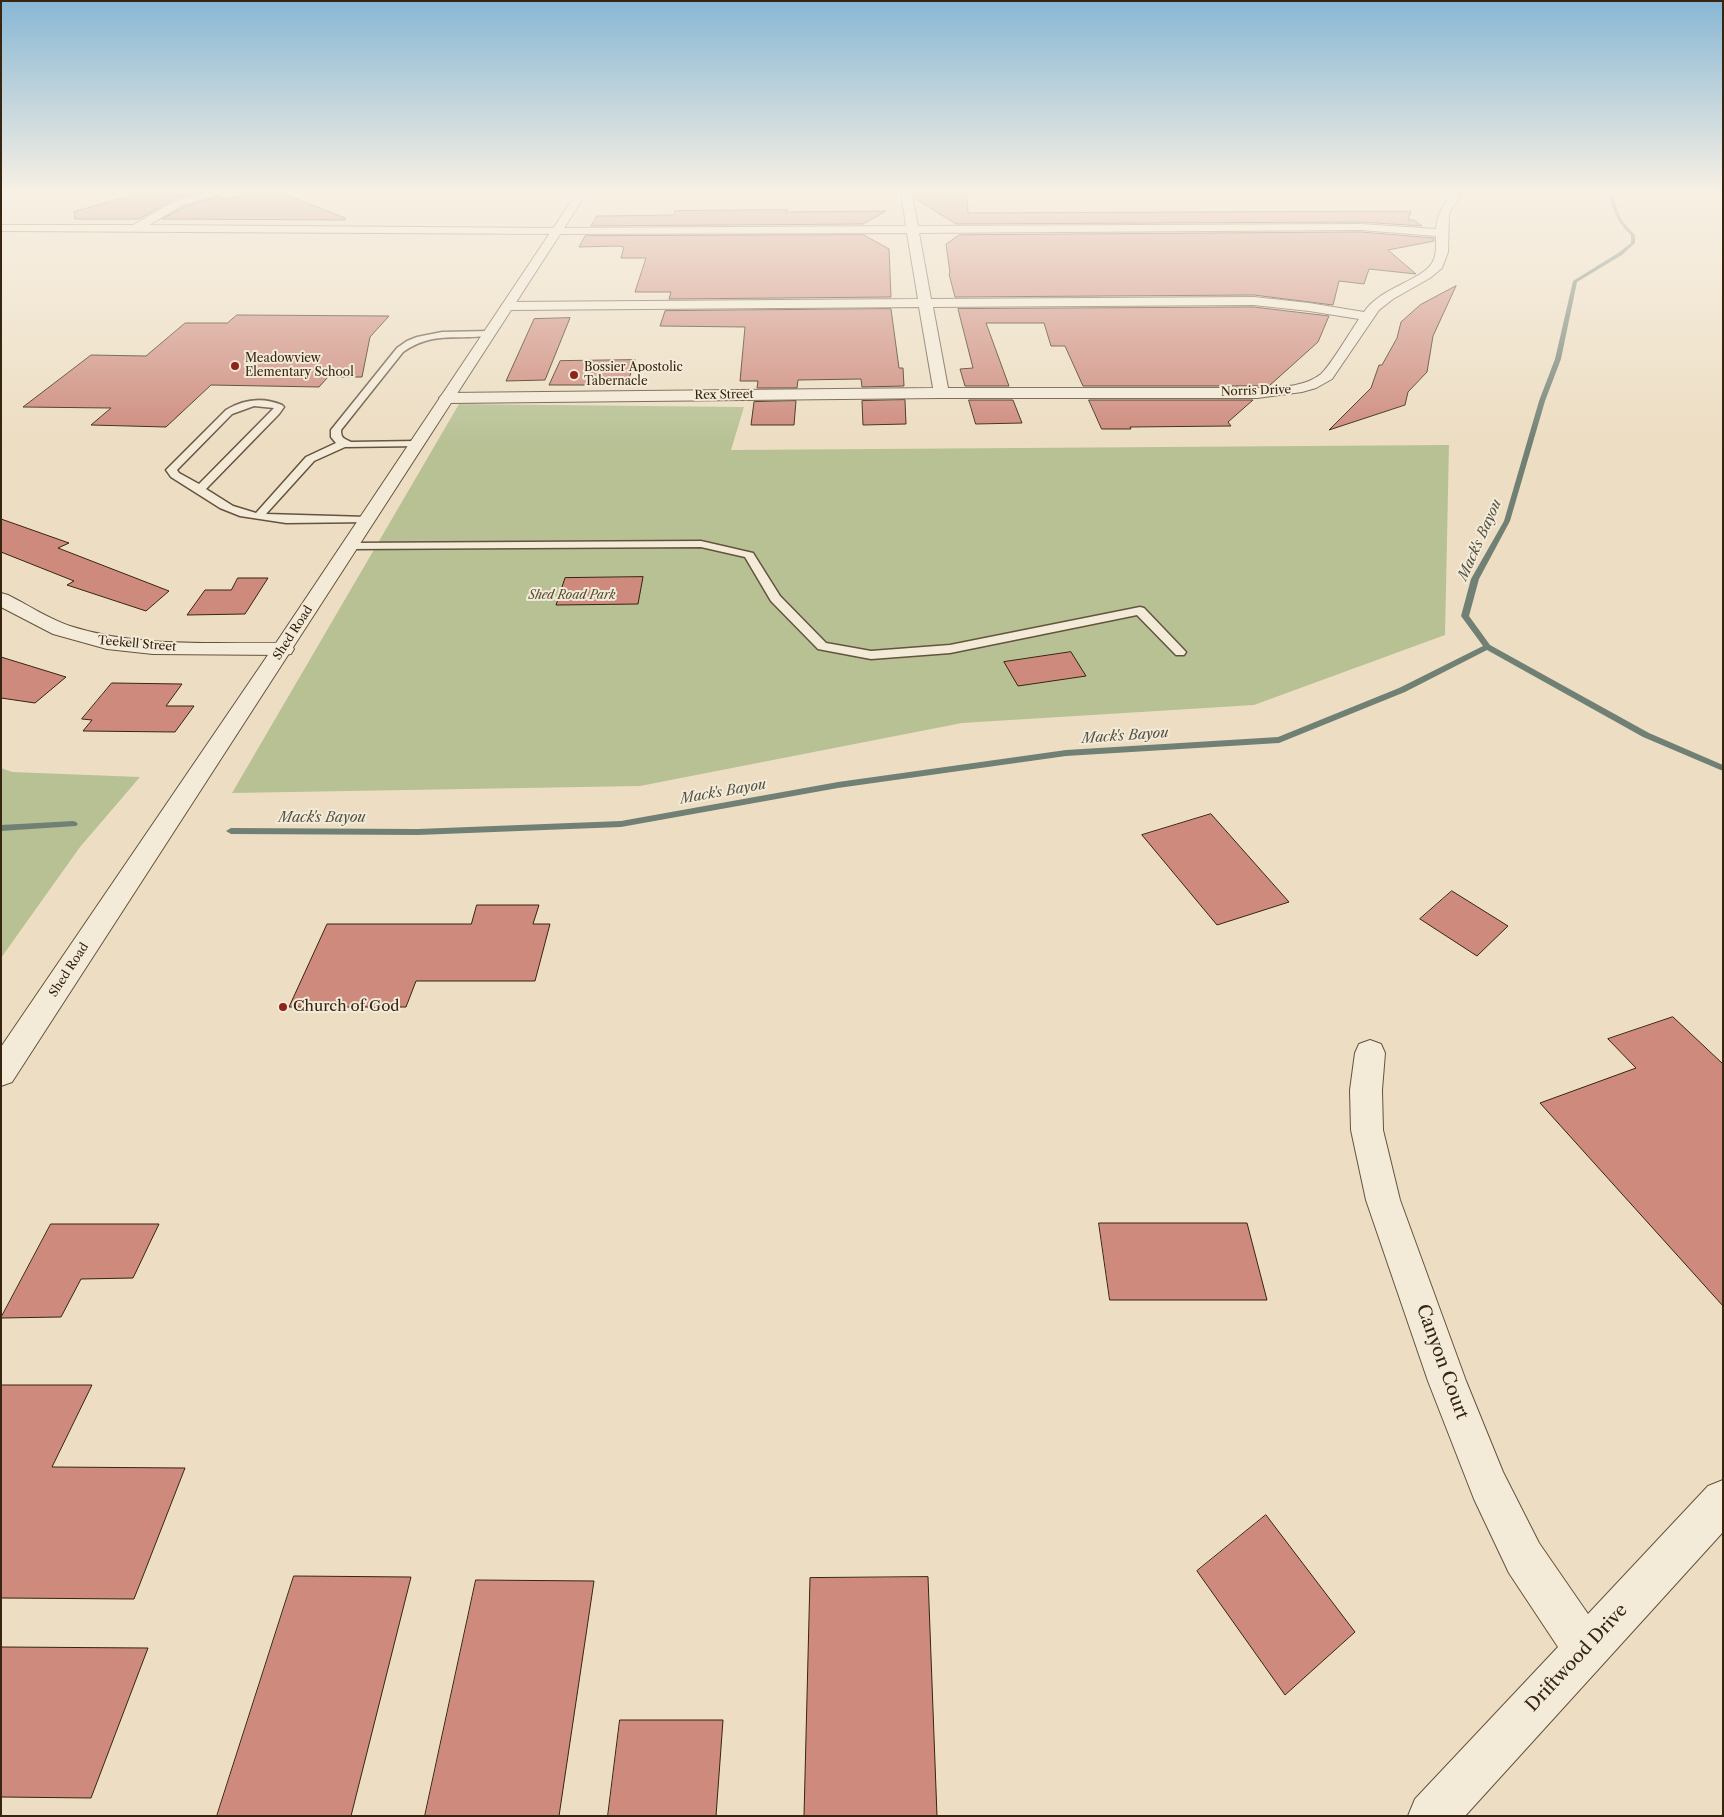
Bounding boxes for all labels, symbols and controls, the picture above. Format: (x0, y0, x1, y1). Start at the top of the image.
place label: Meadowview Elementary School (245, 352, 354, 380)
marker: Meadowview Elementary School (229, 360, 241, 372)
place label: Bossier Apostolic Tabernacle (584, 361, 683, 389)
marker: Bossier Apostolic Tabernacle (568, 369, 580, 381)
street label: Norris Drive (1221, 383, 1291, 399)
street label: Rex Street (694, 387, 754, 403)
water label: Mack's Bayou (1455, 497, 1505, 583)
park label: Shed Road Park (529, 589, 615, 603)
street label: Shed Road (270, 603, 316, 663)
street label: Teekell Street (97, 633, 177, 655)
water label: Mack's Bayou (1081, 725, 1169, 747)
water label: Mack's Bayou (679, 776, 767, 808)
water label: Mack's Bayou (279, 810, 365, 826)
street label: Shed Road (46, 940, 92, 1000)
place label: Church of God (293, 998, 399, 1016)
marker: Church of God (277, 1001, 289, 1013)
street label: Canyon Court (1411, 1302, 1473, 1422)
street label: Driftwood Drive (1522, 1600, 1632, 1716)

